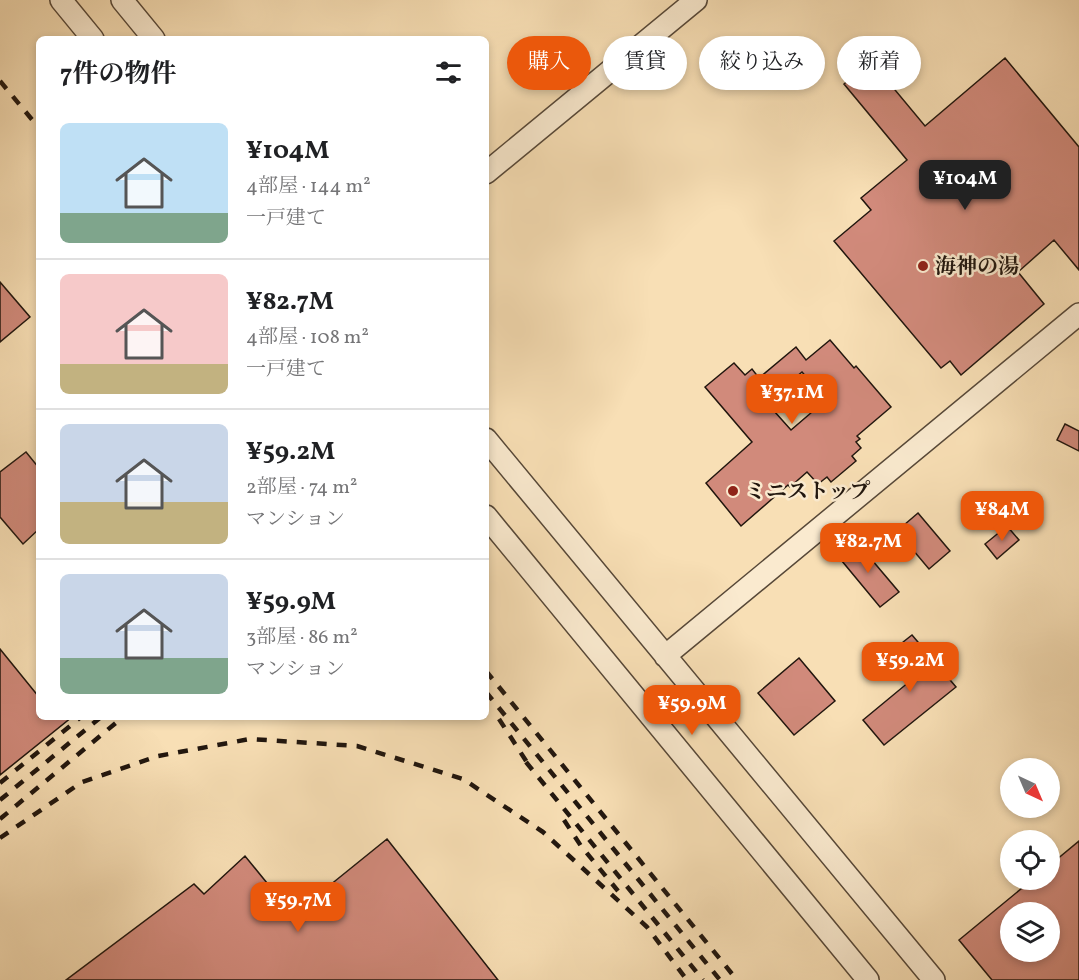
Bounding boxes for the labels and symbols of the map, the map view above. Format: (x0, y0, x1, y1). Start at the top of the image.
pin: ¥104M (923, 160, 1007, 211)
place label: 海神の湯 (935, 253, 1019, 282)
marker: 海神の湯 (916, 259, 930, 273)
pin: ¥37.1M (743, 374, 841, 425)
place label: ミニストップ (745, 478, 870, 507)
marker: ミニストップ (726, 484, 740, 498)
pin: ¥84M (966, 491, 1038, 542)
pin: ¥82.7M (819, 523, 917, 574)
pin: ¥59.2M (861, 642, 959, 693)
pin: ¥59.9M (643, 685, 741, 736)
north arrow (1000, 758, 1060, 818)
pin: ¥59.7M (249, 882, 347, 933)

